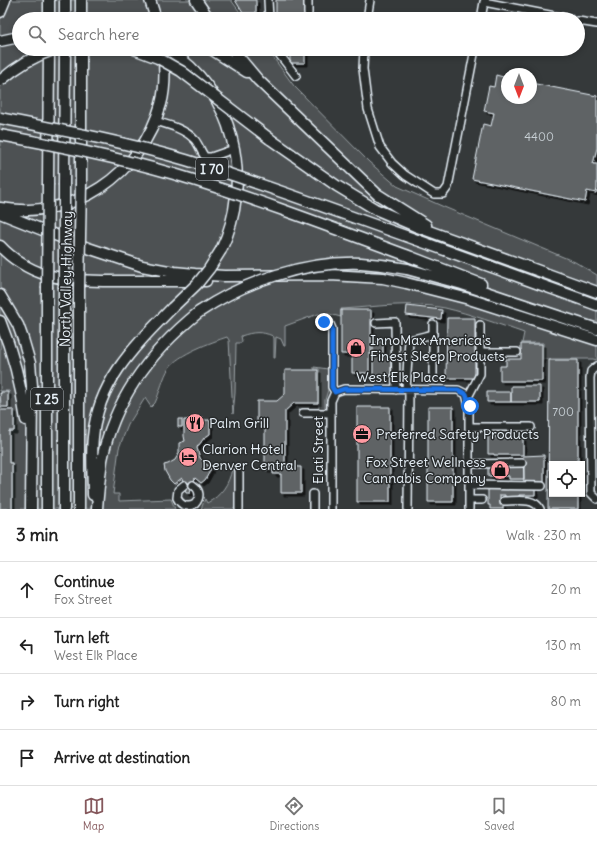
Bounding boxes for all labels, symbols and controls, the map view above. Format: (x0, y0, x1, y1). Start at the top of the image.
search box (12, 12, 585, 56)
icon: search (26, 23, 48, 45)
text: Search here (58, 25, 139, 44)
north arrow (501, 68, 537, 104)
house number: 4400 (524, 129, 554, 144)
road number: I 70 (196, 158, 228, 180)
street label: North Valley Highway (56, 211, 76, 347)
route end (315, 313, 333, 331)
place label: InnoMax America's Finest Sleep Products (370, 331, 505, 365)
shop icon: InnoMax America's Finest Sleep Products (345, 337, 367, 359)
street label: West Elk Place (356, 368, 446, 386)
road number: I 25 (31, 388, 63, 410)
route start (461, 397, 479, 415)
house number: 700 (552, 404, 574, 419)
restaurant icon: Palm Grill (184, 412, 206, 434)
place label: Palm Grill (209, 414, 269, 432)
street label: Elati Street (309, 416, 327, 484)
office icon: Preferred Safety Products (351, 423, 373, 445)
place label: Preferred Safety Products (376, 425, 539, 443)
place label: Clarion Hotel Denver Central (202, 440, 297, 474)
hotel icon: Clarion Hotel Denver Central (177, 446, 199, 468)
place label: Fox Street Wellness Cannabis Company (363, 453, 486, 487)
shop icon: Fox Street Wellness Cannabis Company (489, 459, 511, 481)
map controls (549, 461, 585, 497)
button: locate (549, 461, 585, 497)
text: 3 min (16, 524, 58, 546)
text: Walk · 230 m (506, 527, 581, 544)
text: Continue (54, 572, 115, 591)
icon: ahead (16, 579, 38, 601)
text: 20 m (551, 581, 581, 598)
text: Fox Street (54, 591, 112, 608)
text: Turn left (54, 628, 109, 647)
icon: left (16, 635, 38, 657)
text: 130 m (545, 637, 581, 654)
text: West Elk Place (54, 647, 138, 664)
icon: right (16, 691, 38, 713)
text: Turn right (54, 692, 119, 711)
text: 80 m (550, 693, 581, 710)
icon: arrive (16, 747, 38, 769)
text: Arrive at destination (54, 748, 190, 767)
tab: Map (83, 795, 105, 833)
tab: Directions (270, 795, 319, 833)
tab: Saved (484, 795, 514, 833)

